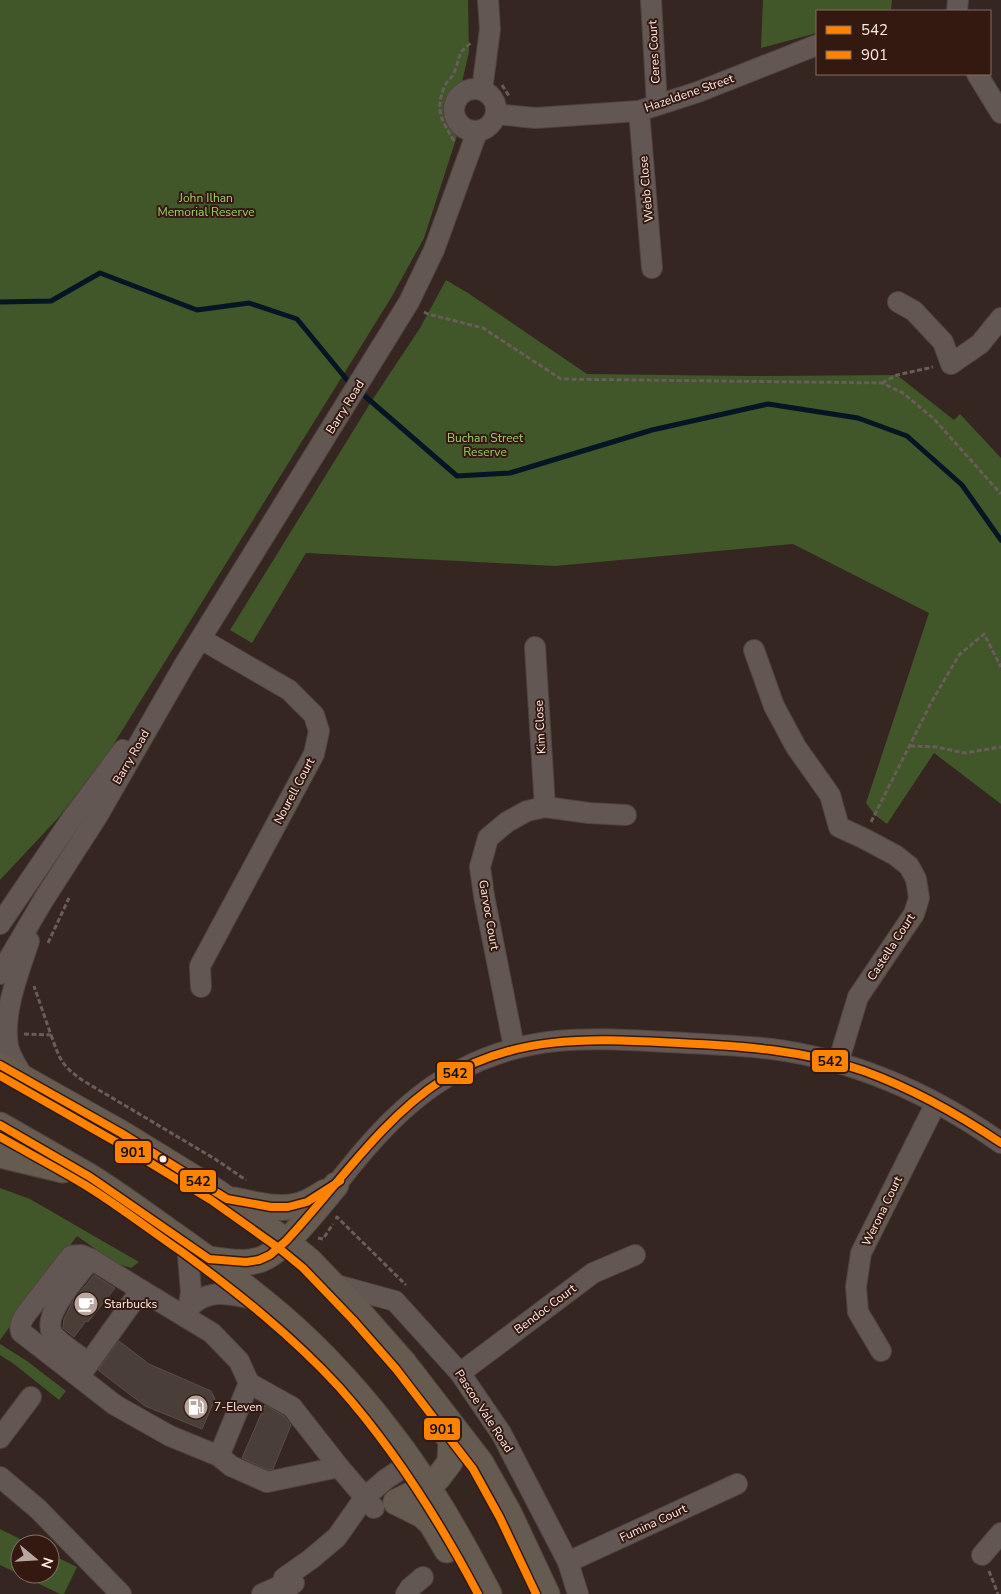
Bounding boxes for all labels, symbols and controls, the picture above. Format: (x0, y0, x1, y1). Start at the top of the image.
legend (816, 10, 991, 75)
street label: Ceres Court (644, 19, 664, 84)
text: 542 (861, 20, 888, 40)
text: 901 (861, 45, 888, 65)
street label: Hazeldene Street (642, 70, 736, 116)
street label: Webb Close (635, 155, 657, 223)
park label: John Ilhan Memorial Reserve (157, 190, 255, 220)
street label: Barry Road (322, 377, 368, 437)
park label: Buchan Street Reserve (447, 430, 524, 460)
street label: Kim Close (531, 700, 549, 754)
street label: Barry Road (109, 727, 153, 787)
street label: Nourell Court (270, 754, 319, 827)
street label: Garvoc Court (475, 879, 503, 952)
street label: Castella Court (863, 910, 919, 984)
line badge: 542 (811, 1049, 849, 1073)
text: 542 (817, 1052, 843, 1071)
line badge: 542 (436, 1061, 474, 1085)
text: 542 (442, 1064, 468, 1083)
line badge: 901 (114, 1140, 152, 1164)
text: 901 (120, 1143, 146, 1162)
unlabelled marker (158, 1154, 168, 1164)
line badge: 542 (179, 1169, 217, 1193)
text: 542 (185, 1172, 211, 1191)
street label: Werona Court (858, 1173, 906, 1249)
street label: Bendoc Court (511, 1280, 580, 1338)
cafe icon: Starbucks (73, 1291, 99, 1317)
place label: Starbucks (104, 1296, 157, 1312)
street label: Pascoe Vale Road (451, 1366, 517, 1456)
fuel station icon: 7-Eleven (183, 1394, 209, 1420)
place label: 7-Eleven (214, 1399, 262, 1415)
line badge: 901 (423, 1417, 461, 1441)
text: 901 (429, 1420, 455, 1439)
street label: Fumina Court (617, 1500, 690, 1546)
north arrow (10, 1534, 60, 1584)
text: N (36, 1555, 58, 1571)

